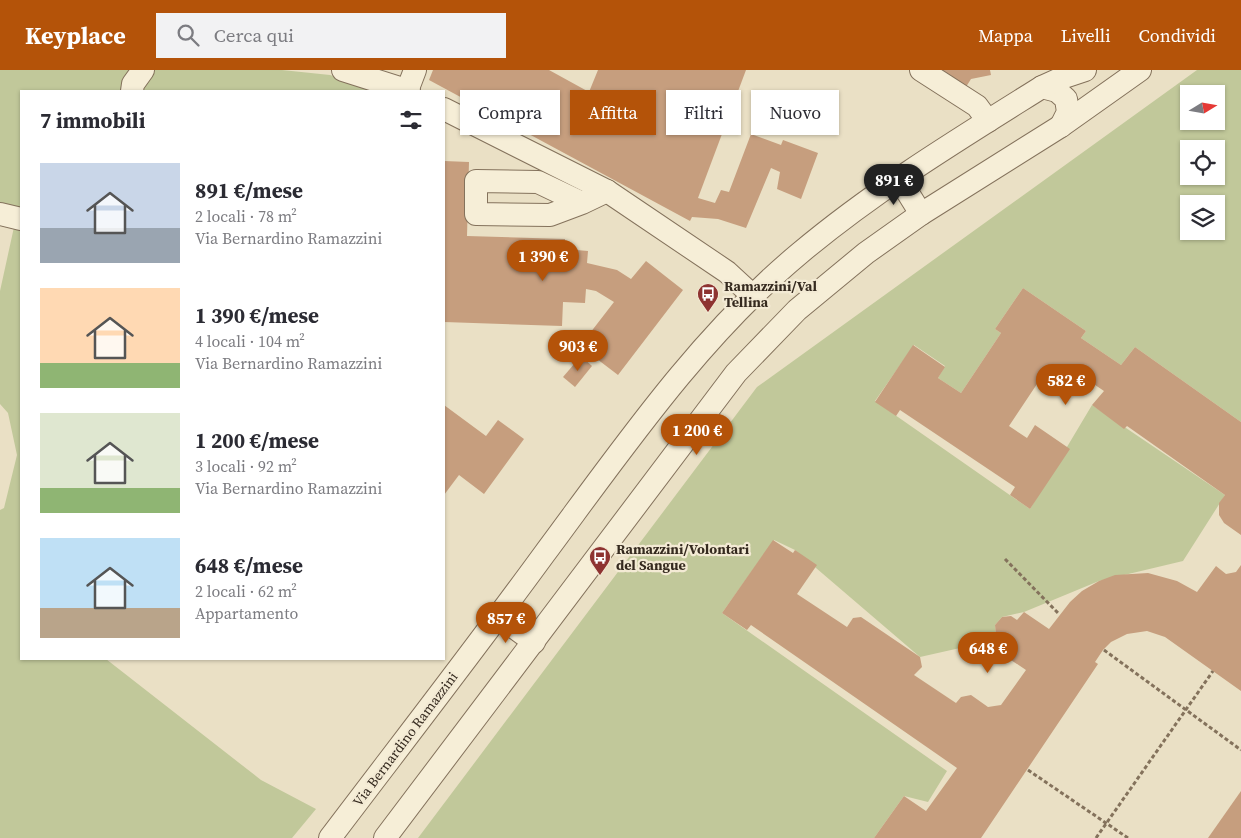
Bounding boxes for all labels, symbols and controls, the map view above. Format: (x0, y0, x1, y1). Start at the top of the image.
search box (156, 13, 506, 58)
text: Keyplace (25, 19, 126, 52)
icon: search (174, 21, 202, 49)
text: Cerca qui (214, 22, 294, 48)
text: Mappa (978, 23, 1033, 48)
text: Livelli (1061, 23, 1111, 48)
text: Condividi (1139, 23, 1216, 48)
north arrow (1180, 85, 1225, 130)
map controls (1180, 85, 1225, 240)
chip: Compra (460, 90, 560, 135)
chip: Affitta (570, 90, 656, 135)
chip: Filtri (666, 90, 741, 135)
chip: Nuovo (751, 90, 839, 135)
text: 7 immobili (40, 106, 145, 135)
icon: filters (397, 106, 425, 134)
button: locate (1180, 140, 1225, 185)
pin: 891 € (859, 164, 929, 206)
text: 891 € (875, 169, 913, 191)
text: 891 €/mese (195, 176, 303, 205)
icon: home (80, 183, 140, 243)
button: layers (1180, 195, 1225, 240)
text: 2 locali · 78 m² (195, 205, 297, 227)
text: Via Bernardino Ramazzini (195, 227, 382, 249)
pin: 1 390 € (497, 240, 589, 282)
text: 1 390 € (518, 245, 568, 267)
place label: Ramazzini/Val Tellina (724, 276, 817, 312)
bus stop icon: Ramazzini/Val Tellina (696, 282, 720, 313)
text: 1 390 €/mese (195, 301, 319, 330)
icon: home (80, 308, 140, 368)
text: 4 locali · 104 m² (195, 330, 305, 352)
pin: 903 € (543, 330, 613, 372)
text: 903 € (559, 335, 597, 357)
text: Via Bernardino Ramazzini (195, 352, 382, 374)
pin: 582 € (1031, 364, 1101, 406)
text: 582 € (1047, 369, 1085, 391)
pin: 1 200 € (651, 414, 743, 456)
text: 1 200 € (672, 419, 722, 441)
text: 1 200 €/mese (195, 426, 319, 455)
icon: home (80, 433, 140, 493)
text: 3 locali · 92 m² (195, 455, 297, 477)
text: Via Bernardino Ramazzini (195, 477, 382, 499)
place label: Ramazzini/Volontari del Sangue (616, 539, 750, 575)
bus stop icon: Ramazzini/Volontari del Sangue (588, 545, 612, 576)
text: 648 €/mese (195, 551, 303, 580)
icon: home (80, 558, 140, 618)
text: 2 locali · 62 m² (195, 580, 297, 602)
text: Appartamento (195, 602, 298, 624)
pin: 857 € (471, 602, 541, 644)
text: 857 € (487, 607, 525, 629)
pin: 648 € (953, 632, 1023, 674)
text: 648 € (969, 637, 1007, 659)
street label: Via Bernardino Ramazzini (348, 668, 462, 810)

